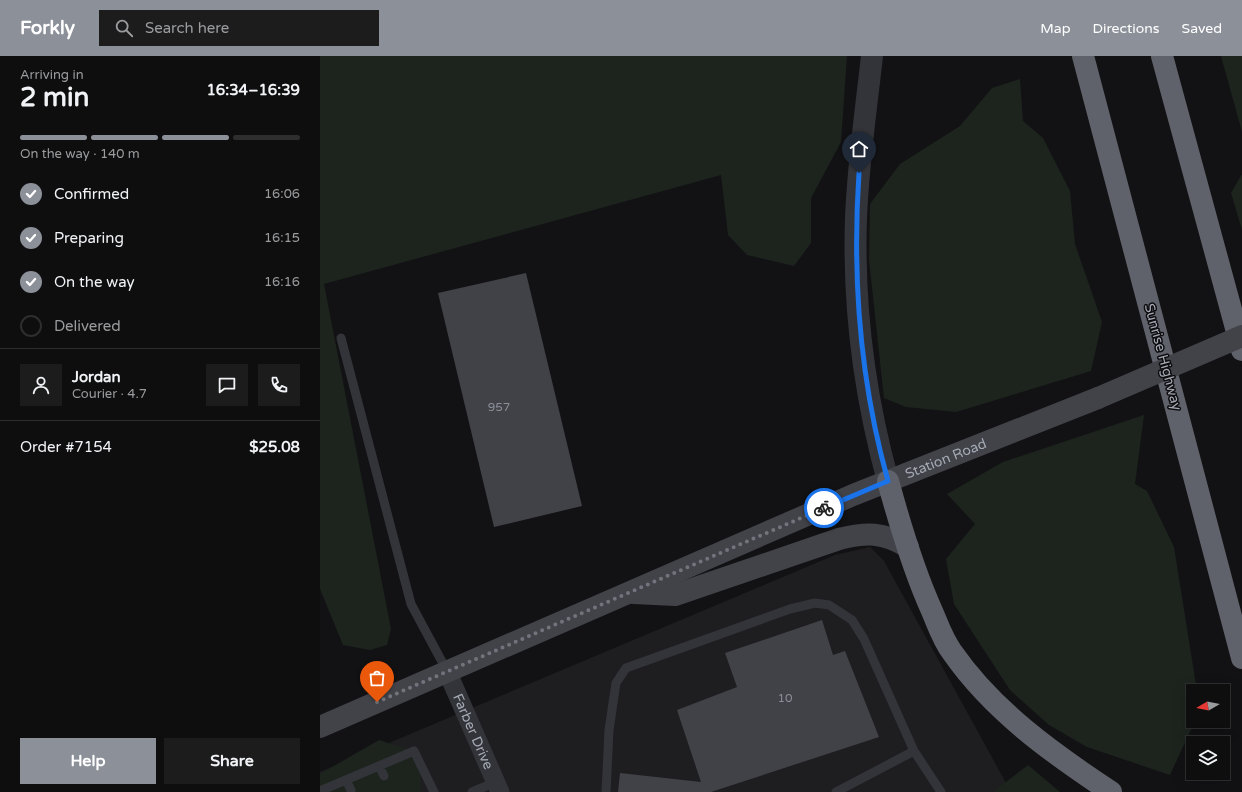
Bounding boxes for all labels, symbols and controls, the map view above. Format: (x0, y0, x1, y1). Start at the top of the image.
search box (99, 10, 379, 46)
text: Forkly (20, 17, 75, 39)
icon: search (113, 17, 135, 39)
text: Search here (145, 19, 229, 37)
text: Map (1040, 20, 1071, 37)
text: Directions (1093, 20, 1160, 37)
text: Saved (1182, 20, 1222, 37)
text: Arriving in (20, 67, 84, 83)
text: 16:34–16:39 (206, 81, 300, 99)
text: 2 min (20, 82, 89, 113)
pin (842, 132, 876, 173)
icon: home (848, 138, 870, 160)
text: On the way · 140 m (20, 146, 140, 162)
icon: check (20, 183, 42, 205)
text: Confirmed (54, 185, 129, 203)
text: 16:06 (264, 186, 300, 202)
icon: check (20, 227, 42, 249)
text: Preparing (54, 229, 124, 247)
text: 16:15 (264, 230, 300, 246)
icon: check (20, 271, 42, 293)
text: On the way (54, 273, 134, 291)
text: 16:16 (264, 274, 300, 290)
street label: Sunrise Highway (1141, 302, 1186, 413)
text: Delivered (54, 317, 121, 335)
button: person (20, 364, 62, 406)
button: chat (206, 364, 248, 406)
button: phone (258, 364, 300, 406)
text: Jordan (72, 368, 121, 386)
text: Courier · 4.7 (72, 386, 147, 402)
house number: 957 (488, 400, 510, 414)
street label: Station Road (903, 435, 989, 482)
text: Order #7154 (20, 438, 112, 456)
text: $25.08 (249, 438, 300, 456)
courier (804, 488, 844, 528)
icon: bike (813, 497, 835, 519)
pin (360, 661, 394, 702)
icon: bag (366, 667, 388, 689)
north arrow (1186, 684, 1230, 728)
map controls (1186, 684, 1230, 780)
street label: Farber Drive (449, 691, 498, 772)
house number: 10 (777, 691, 793, 705)
button: layers (1186, 736, 1230, 780)
button: Help (20, 738, 156, 784)
button: Share (164, 738, 300, 784)

